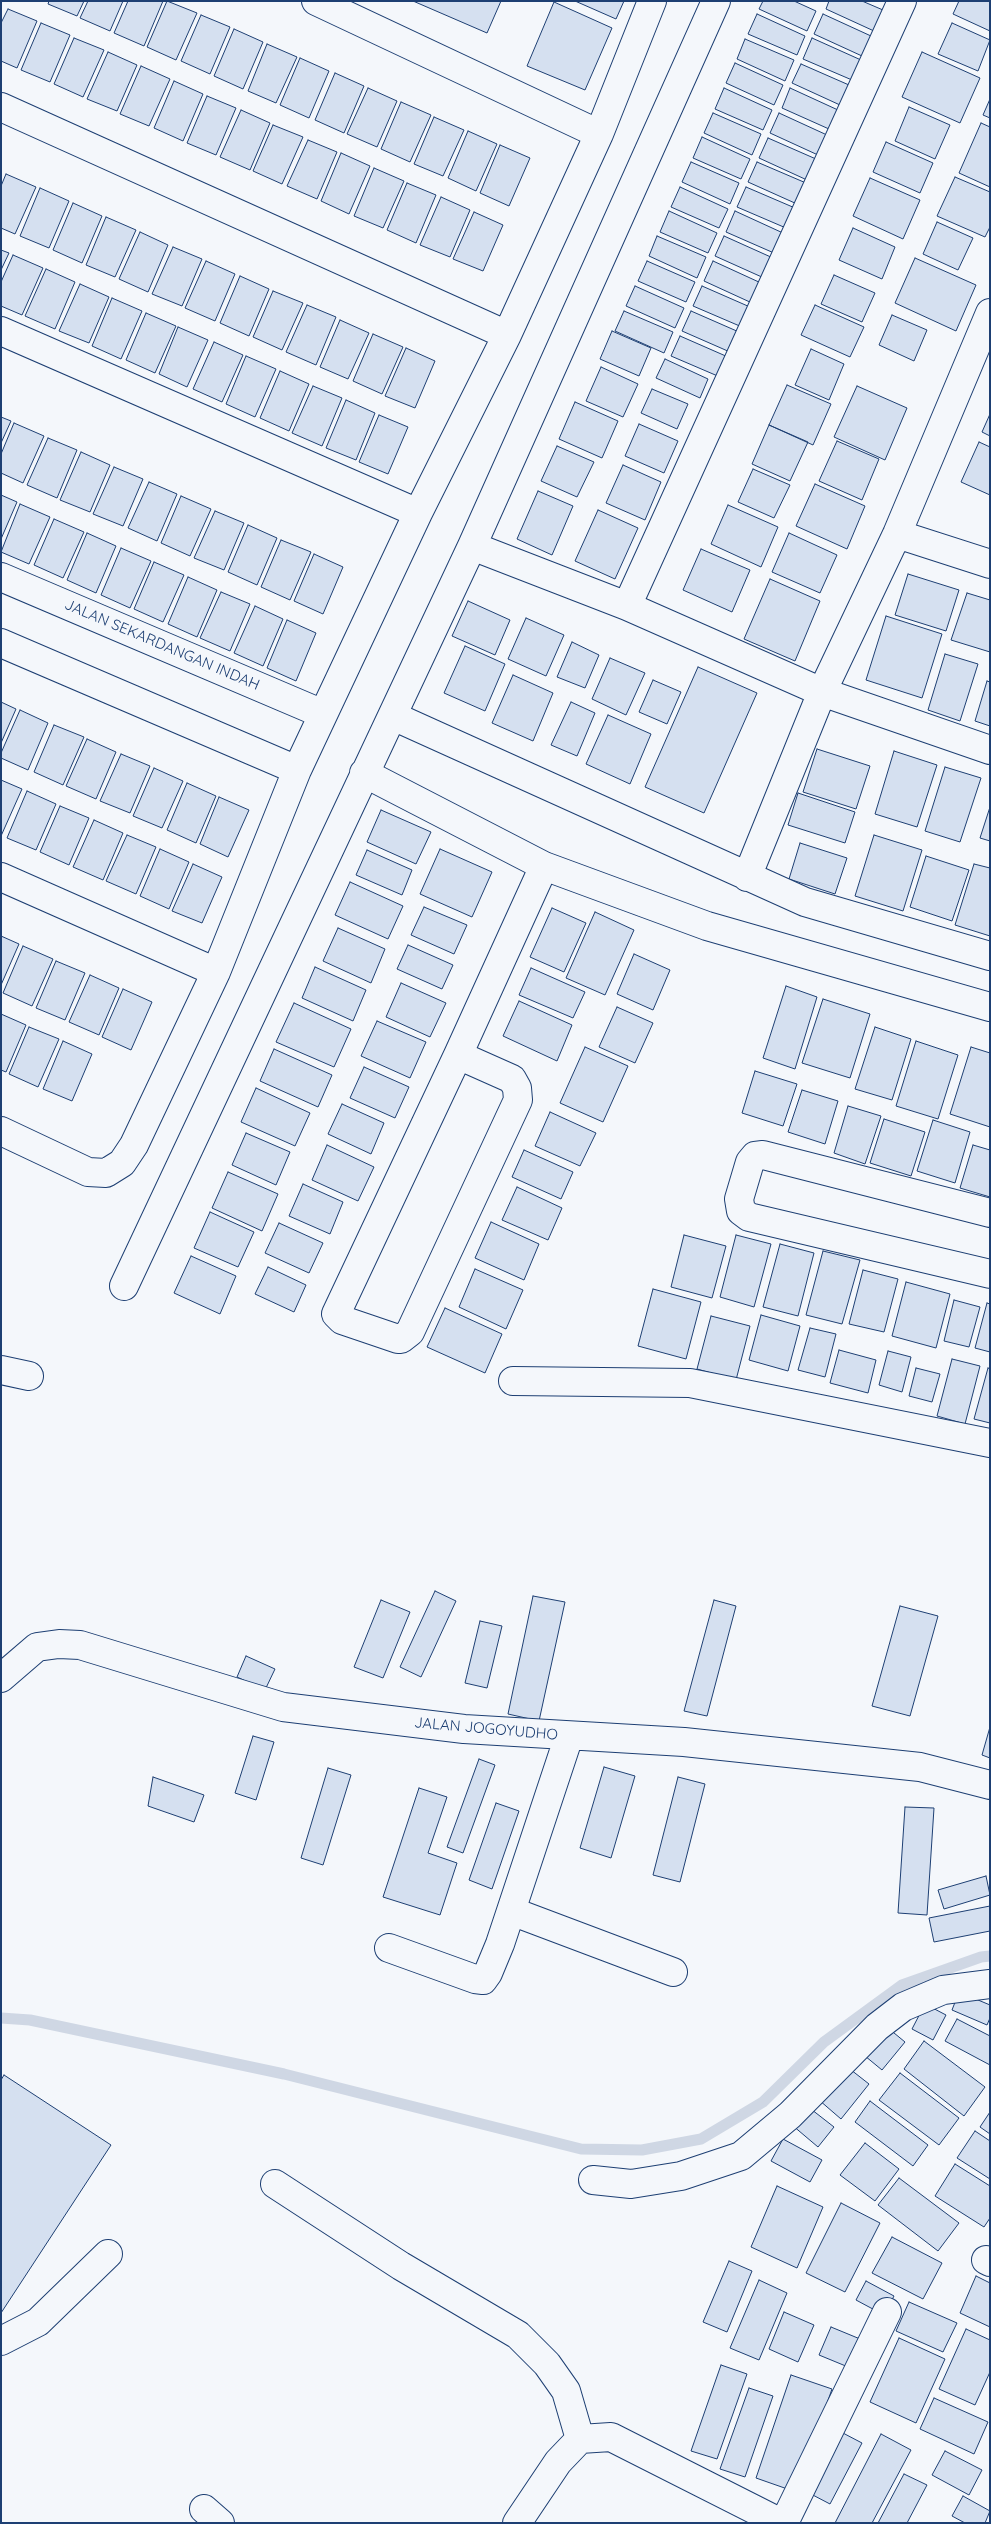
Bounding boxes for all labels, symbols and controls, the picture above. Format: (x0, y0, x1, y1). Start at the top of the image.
street label: JALAN SEKARDANGAN INDAH (62, 596, 262, 694)
street label: JALAN JOGOYUDHO (413, 1714, 559, 1744)

